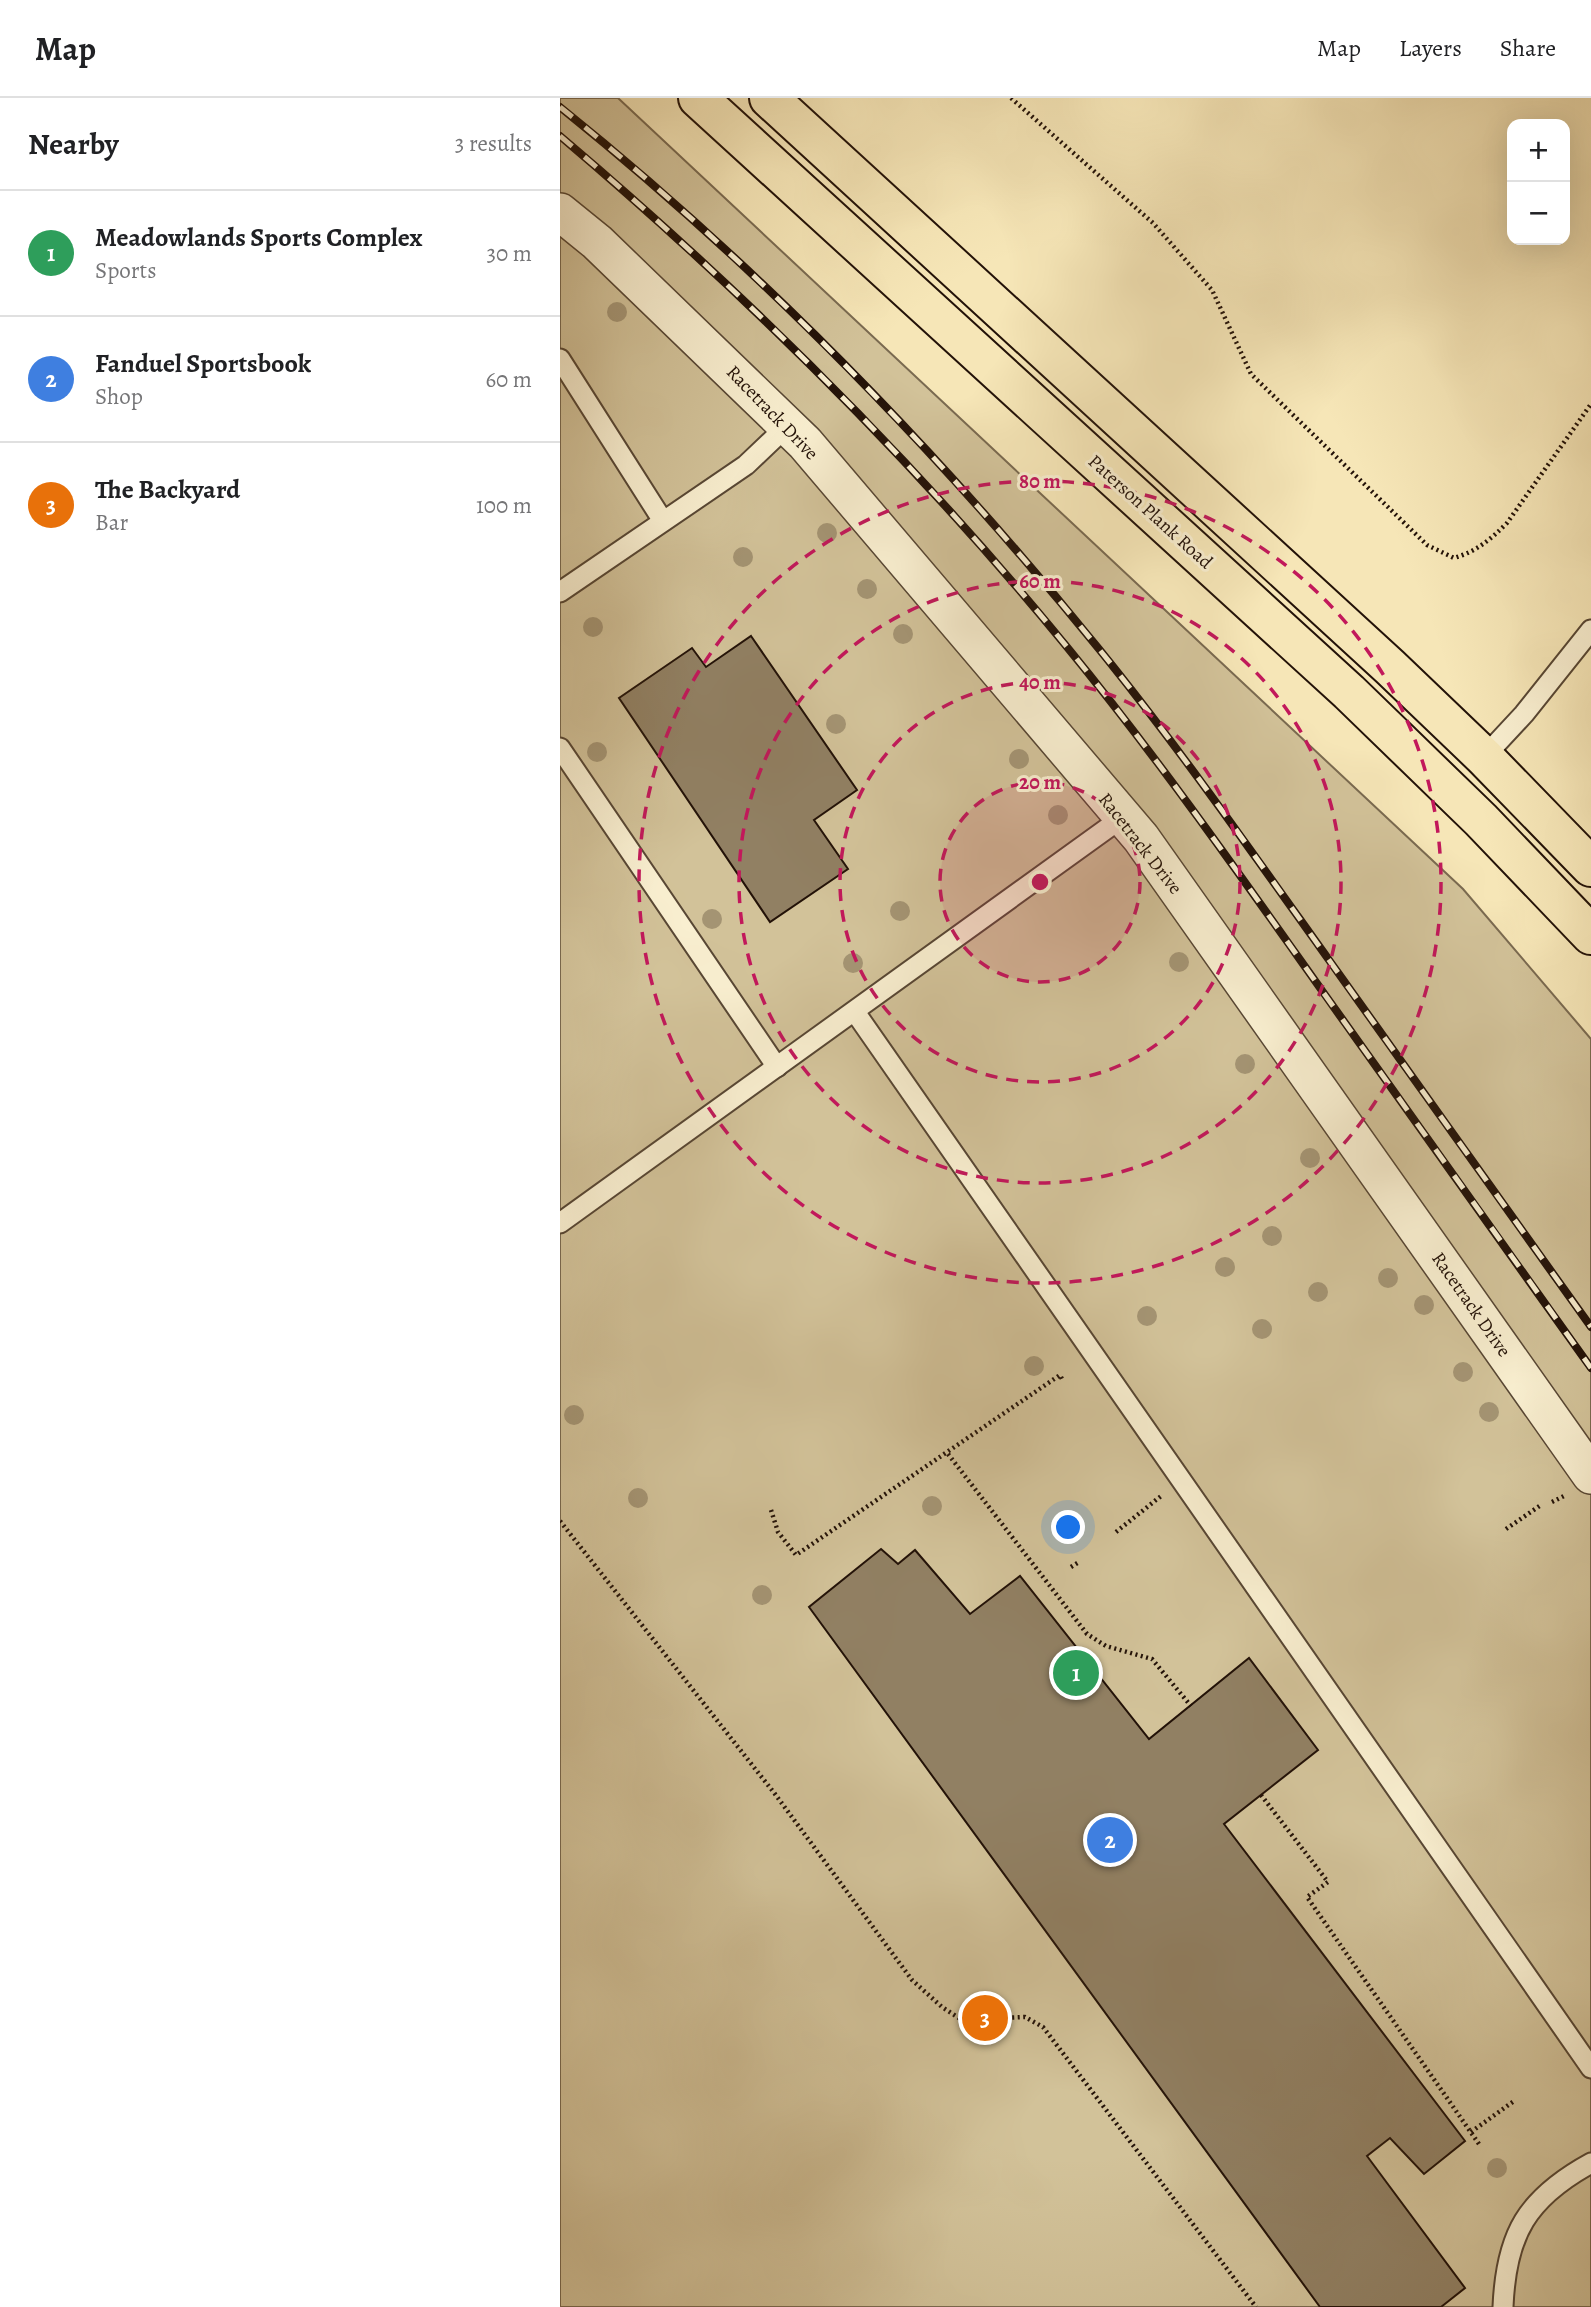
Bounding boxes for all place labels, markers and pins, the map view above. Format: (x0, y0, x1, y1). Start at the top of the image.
centre of rings (1028, 870, 1052, 894)
pin: 1 (1053, 1647, 1099, 1699)
pin: 2 (1087, 1814, 1133, 1866)
pin: 3 (962, 1992, 1008, 2044)

